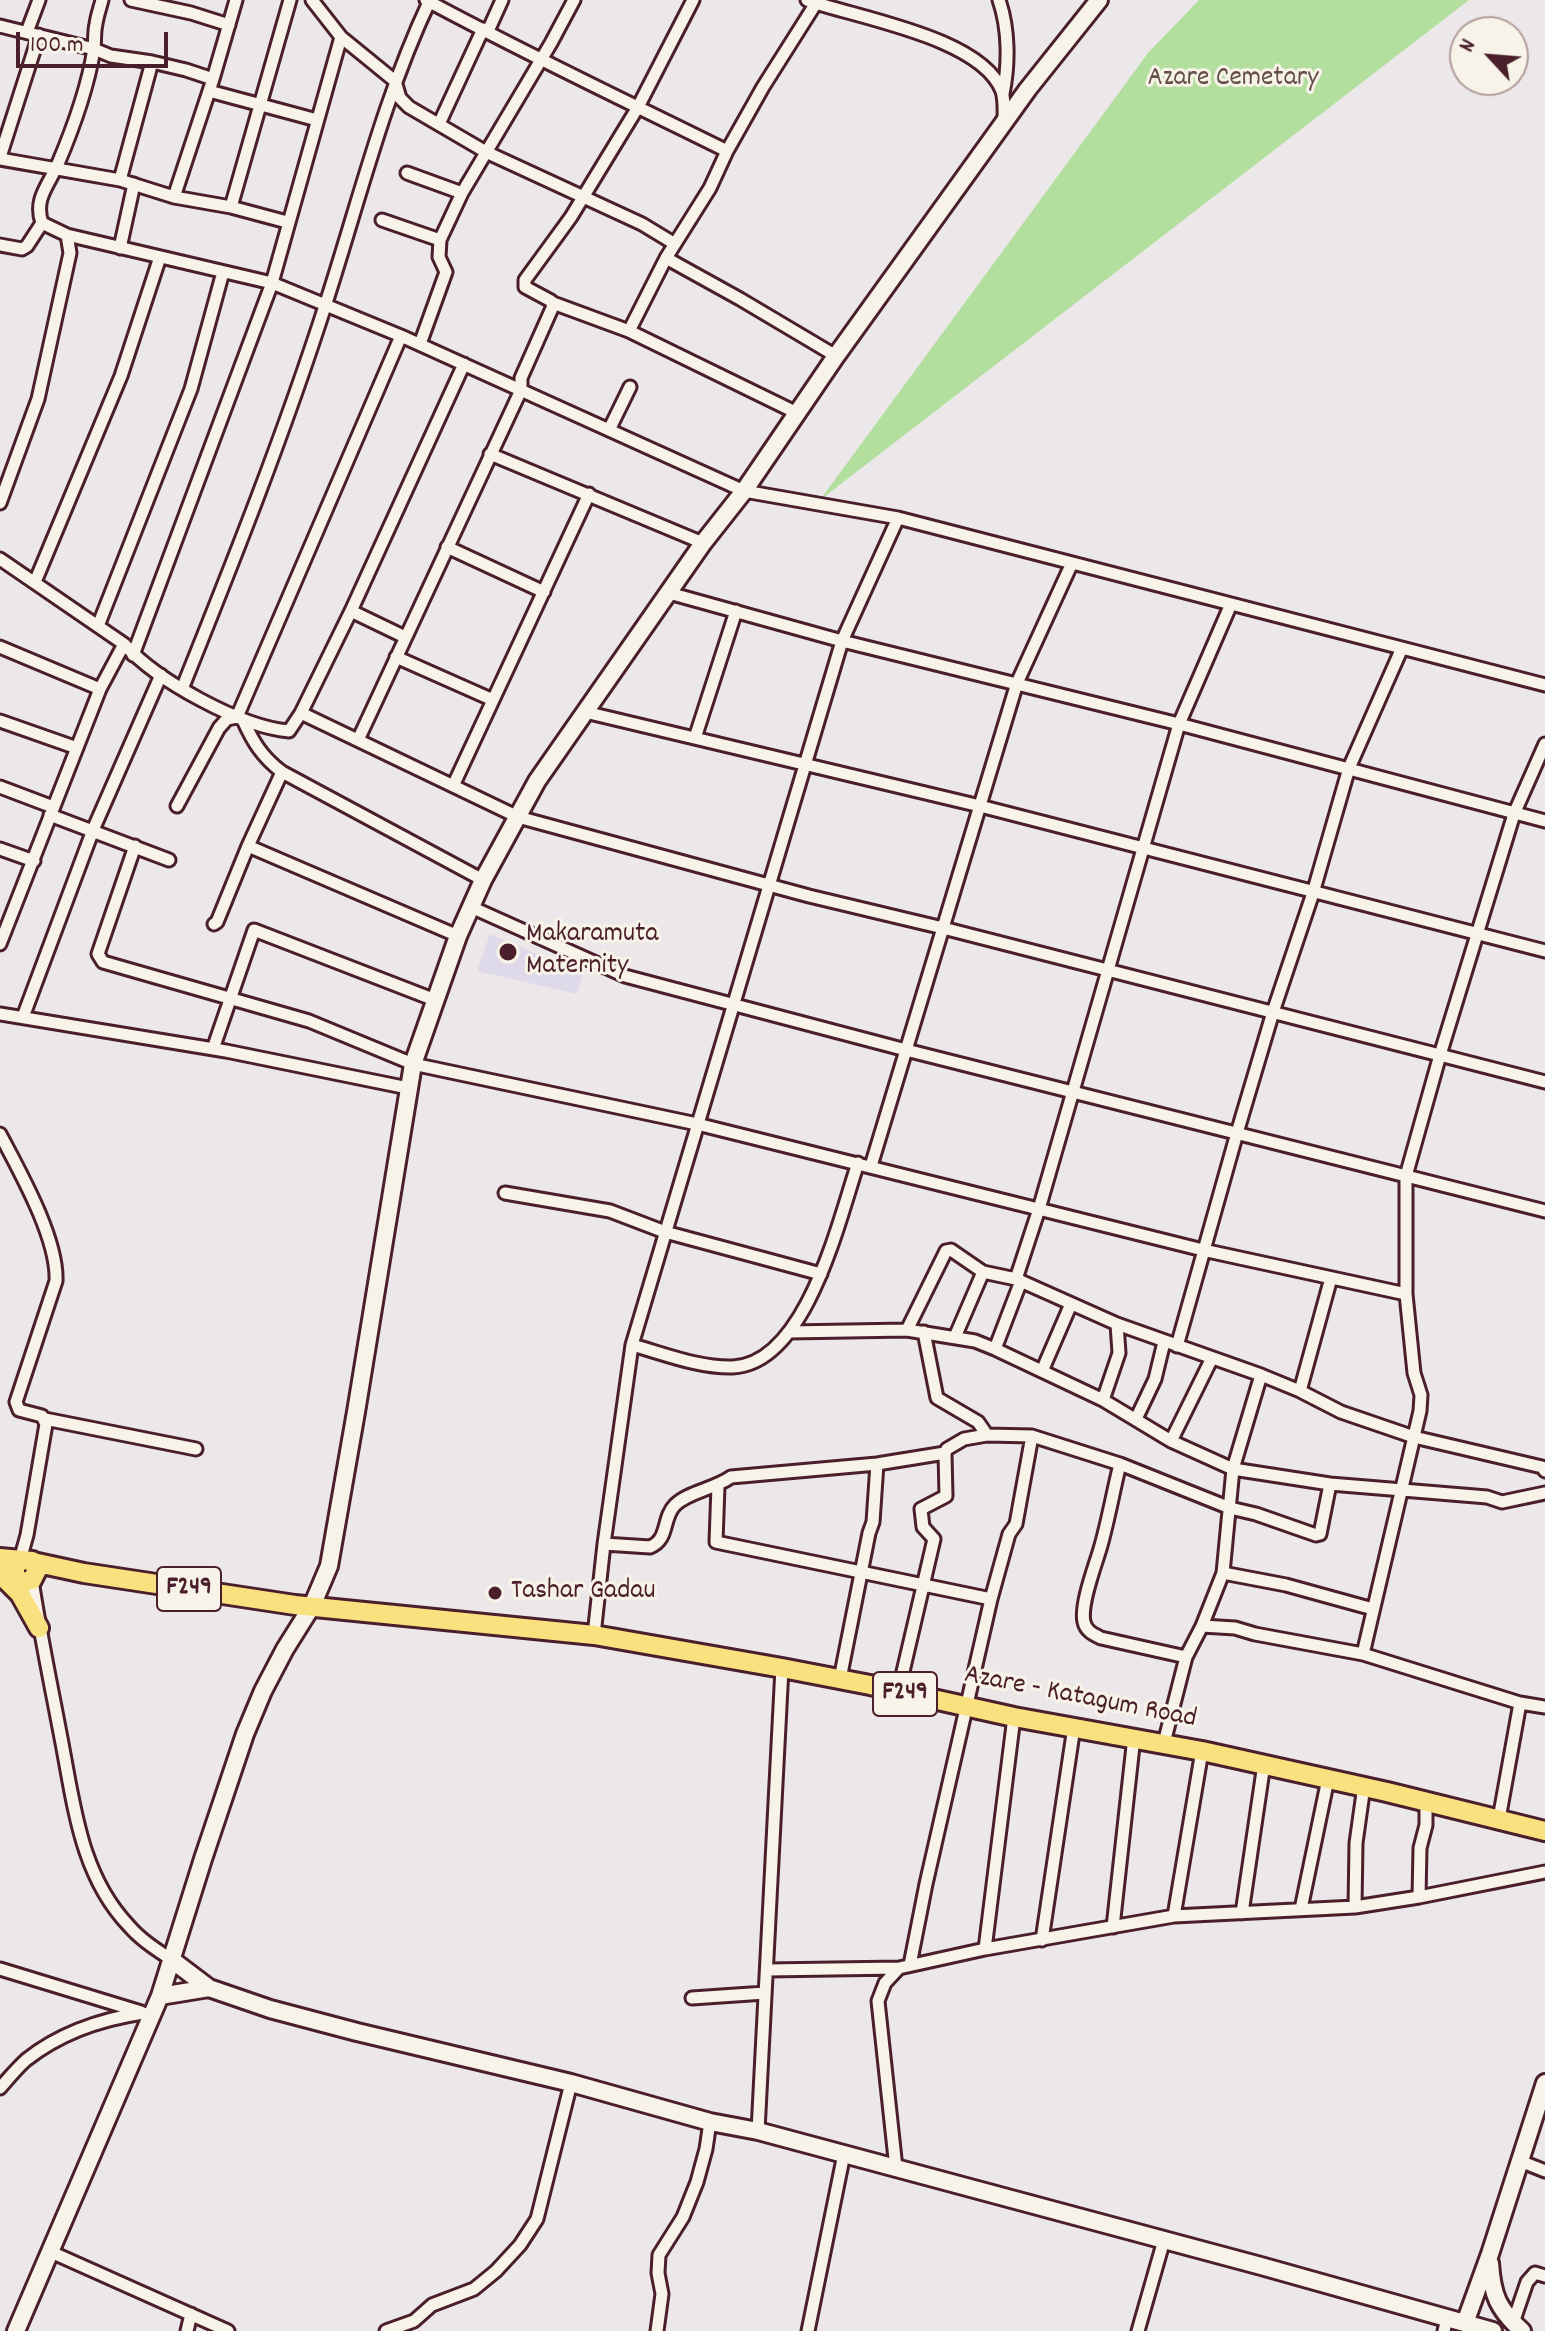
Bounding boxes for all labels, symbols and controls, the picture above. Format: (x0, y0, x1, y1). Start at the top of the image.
scale bar (20, 16, 172, 66)
north arrow (1449, 16, 1529, 96)
text: 100 m (30, 29, 83, 63)
text: N (1452, 34, 1485, 58)
park label: Azare Cemetary (1147, 63, 1319, 97)
place label: Makaramuta Maternity (526, 919, 658, 985)
marker: Makaramuta Maternity (497, 941, 519, 963)
road number: F249 (157, 1567, 221, 1611)
place label: Tashar Gadau (511, 1576, 655, 1610)
marker: Tashar Gadau (486, 1584, 504, 1602)
street label: Azare - Katagum Road (961, 1660, 1199, 1738)
road number: F249 (873, 1672, 937, 1716)

